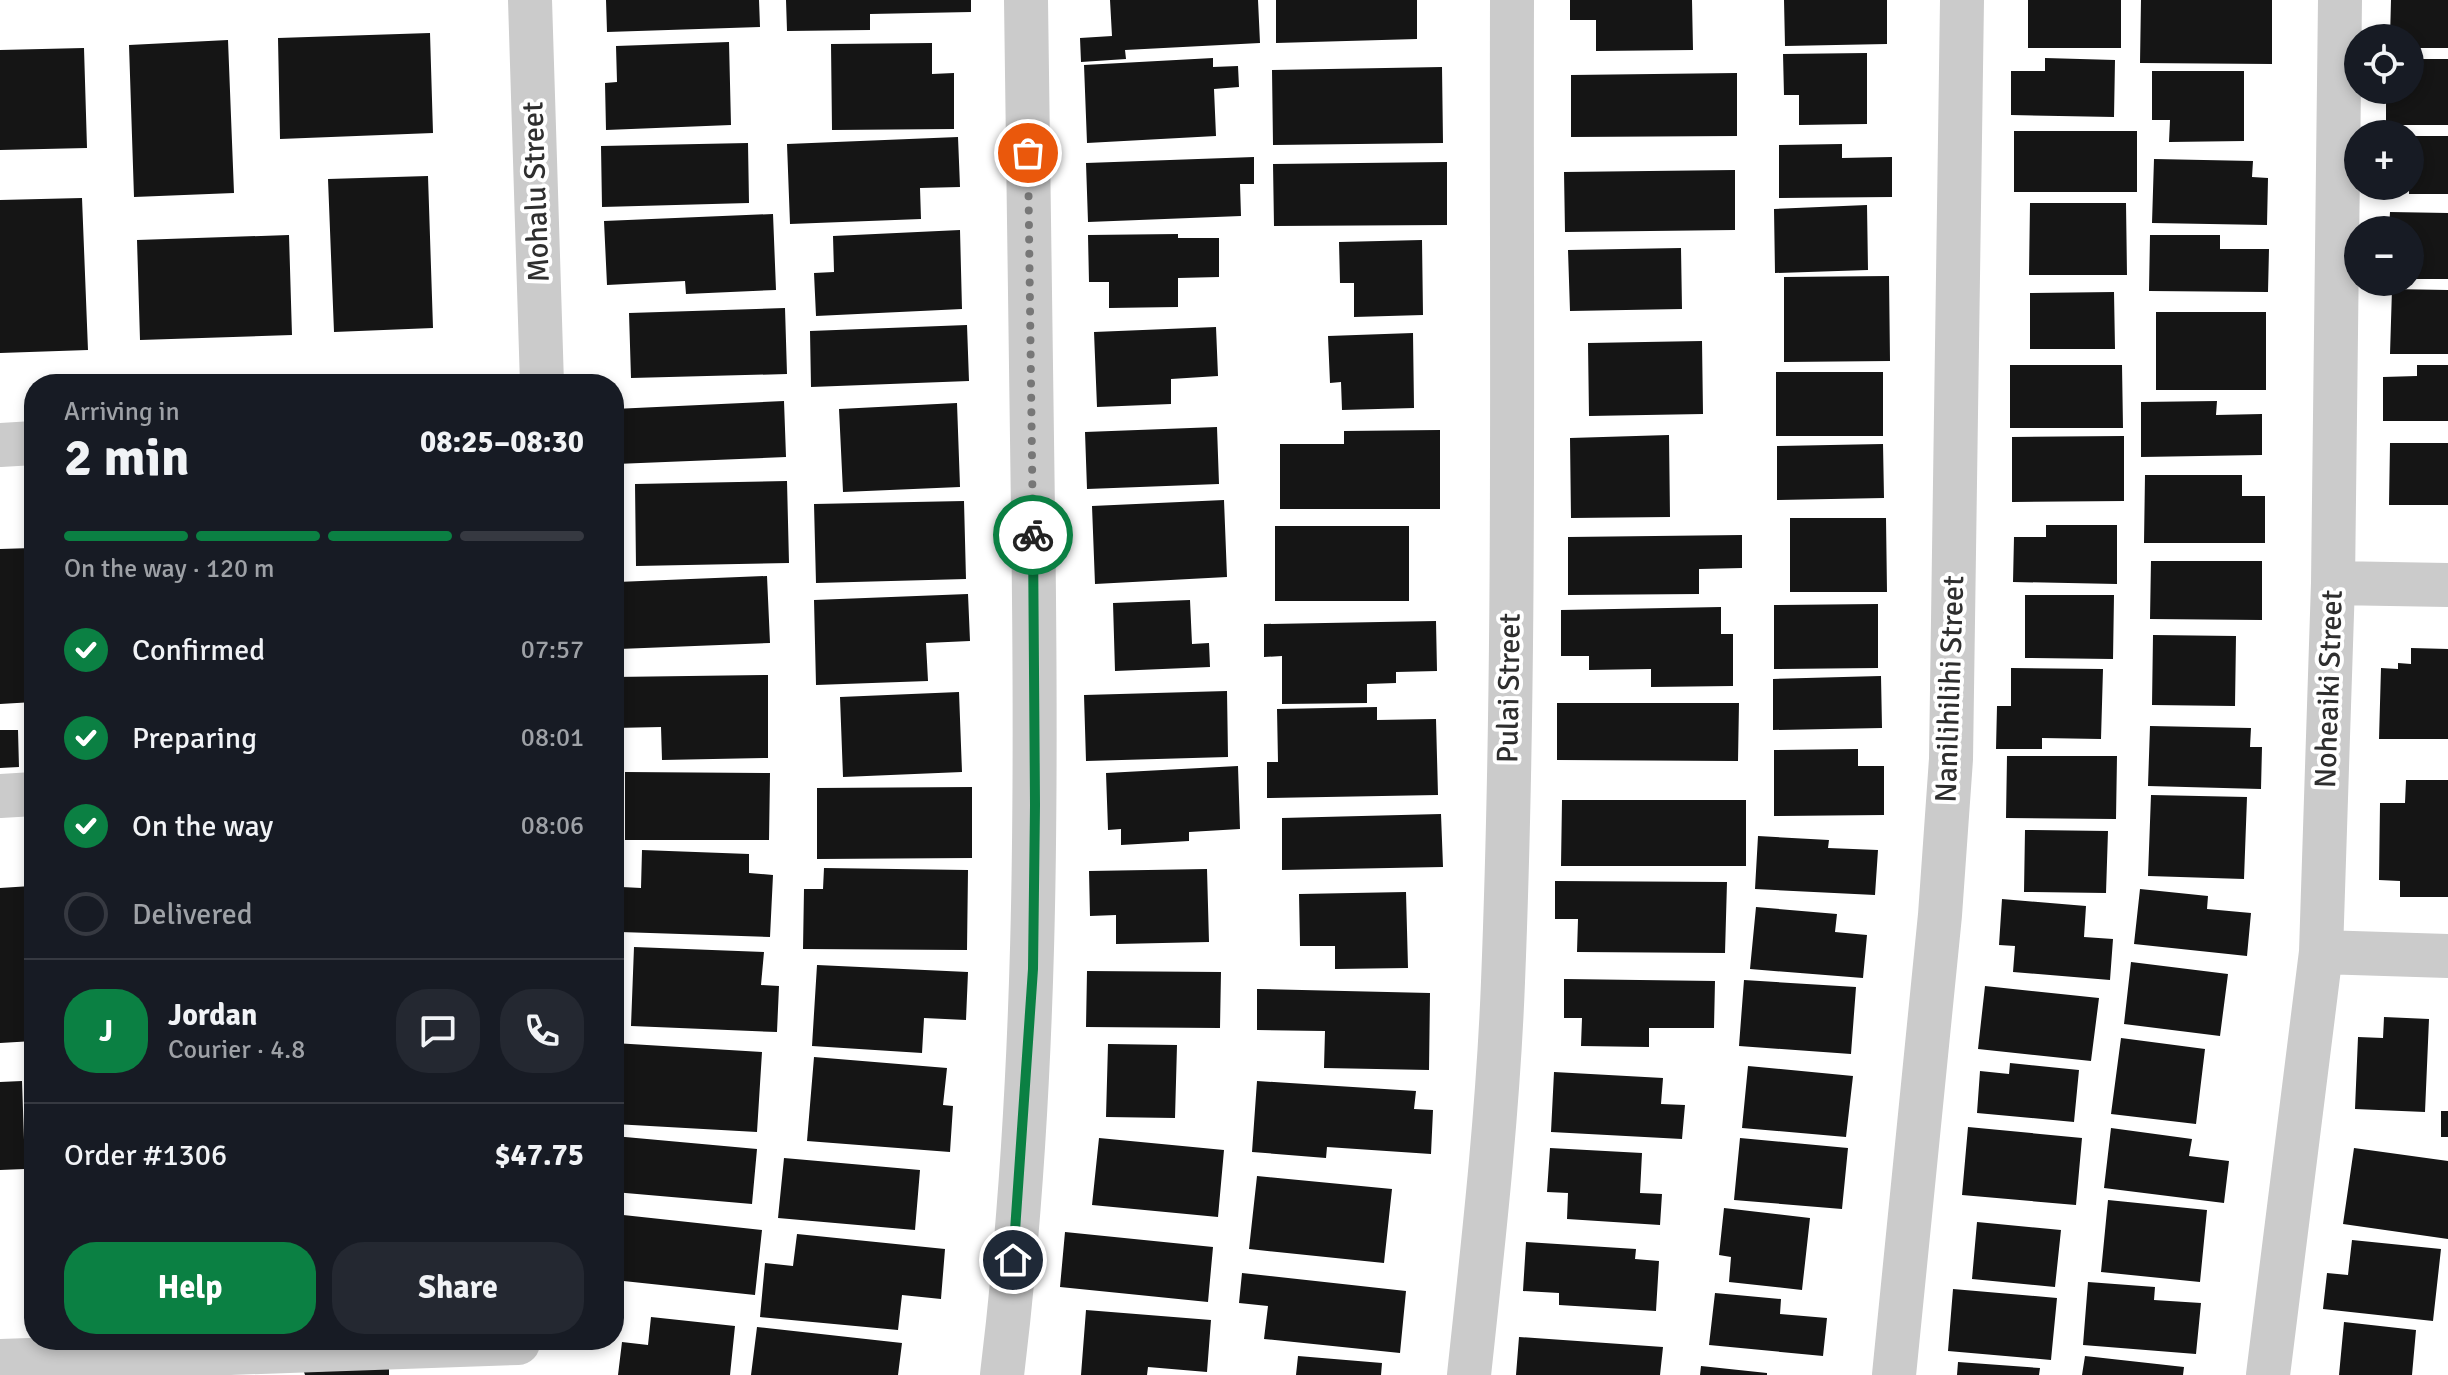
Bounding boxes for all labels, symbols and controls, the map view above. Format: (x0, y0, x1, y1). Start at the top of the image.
map controls (2344, 24, 2424, 296)
button: locate (2344, 24, 2424, 104)
street label: Mohalu Street (514, 101, 558, 283)
pin (994, 119, 1062, 187)
button: + (2344, 120, 2424, 200)
icon: bag (1006, 131, 1050, 175)
button: − (2344, 216, 2424, 296)
text: Arriving in (64, 396, 180, 428)
text: 08:25–08:30 (420, 424, 584, 461)
text: 2 min (64, 426, 190, 490)
courier (993, 495, 1073, 575)
icon: bike (1011, 513, 1055, 557)
text: On the way · 120 m (64, 553, 274, 585)
street label: Nanilihilihi Street (1928, 575, 1972, 803)
street label: Noheaiki Street (2307, 589, 2351, 789)
street label: Pulai Street (1489, 613, 1529, 763)
icon: check (64, 628, 108, 672)
text: Confirmed (132, 632, 265, 669)
text: 07:57 (521, 634, 584, 666)
icon: check (64, 716, 108, 760)
text: Preparing (132, 720, 257, 757)
text: 08:01 (521, 722, 584, 754)
icon: check (64, 804, 108, 848)
text: On the way (132, 808, 273, 845)
text: 08:06 (521, 810, 584, 842)
text: Delivered (132, 896, 253, 933)
button: chat (396, 989, 480, 1073)
button: phone (500, 989, 584, 1073)
text: Jordan (168, 997, 257, 1034)
text: J (99, 1013, 113, 1050)
text: Courier · 4.8 (168, 1034, 305, 1066)
text: Order #1306 (64, 1137, 227, 1174)
text: $47.75 (494, 1137, 584, 1174)
pin (979, 1226, 1047, 1294)
icon: home (991, 1238, 1035, 1282)
button: Help (64, 1242, 316, 1334)
button: Share (332, 1242, 584, 1334)

